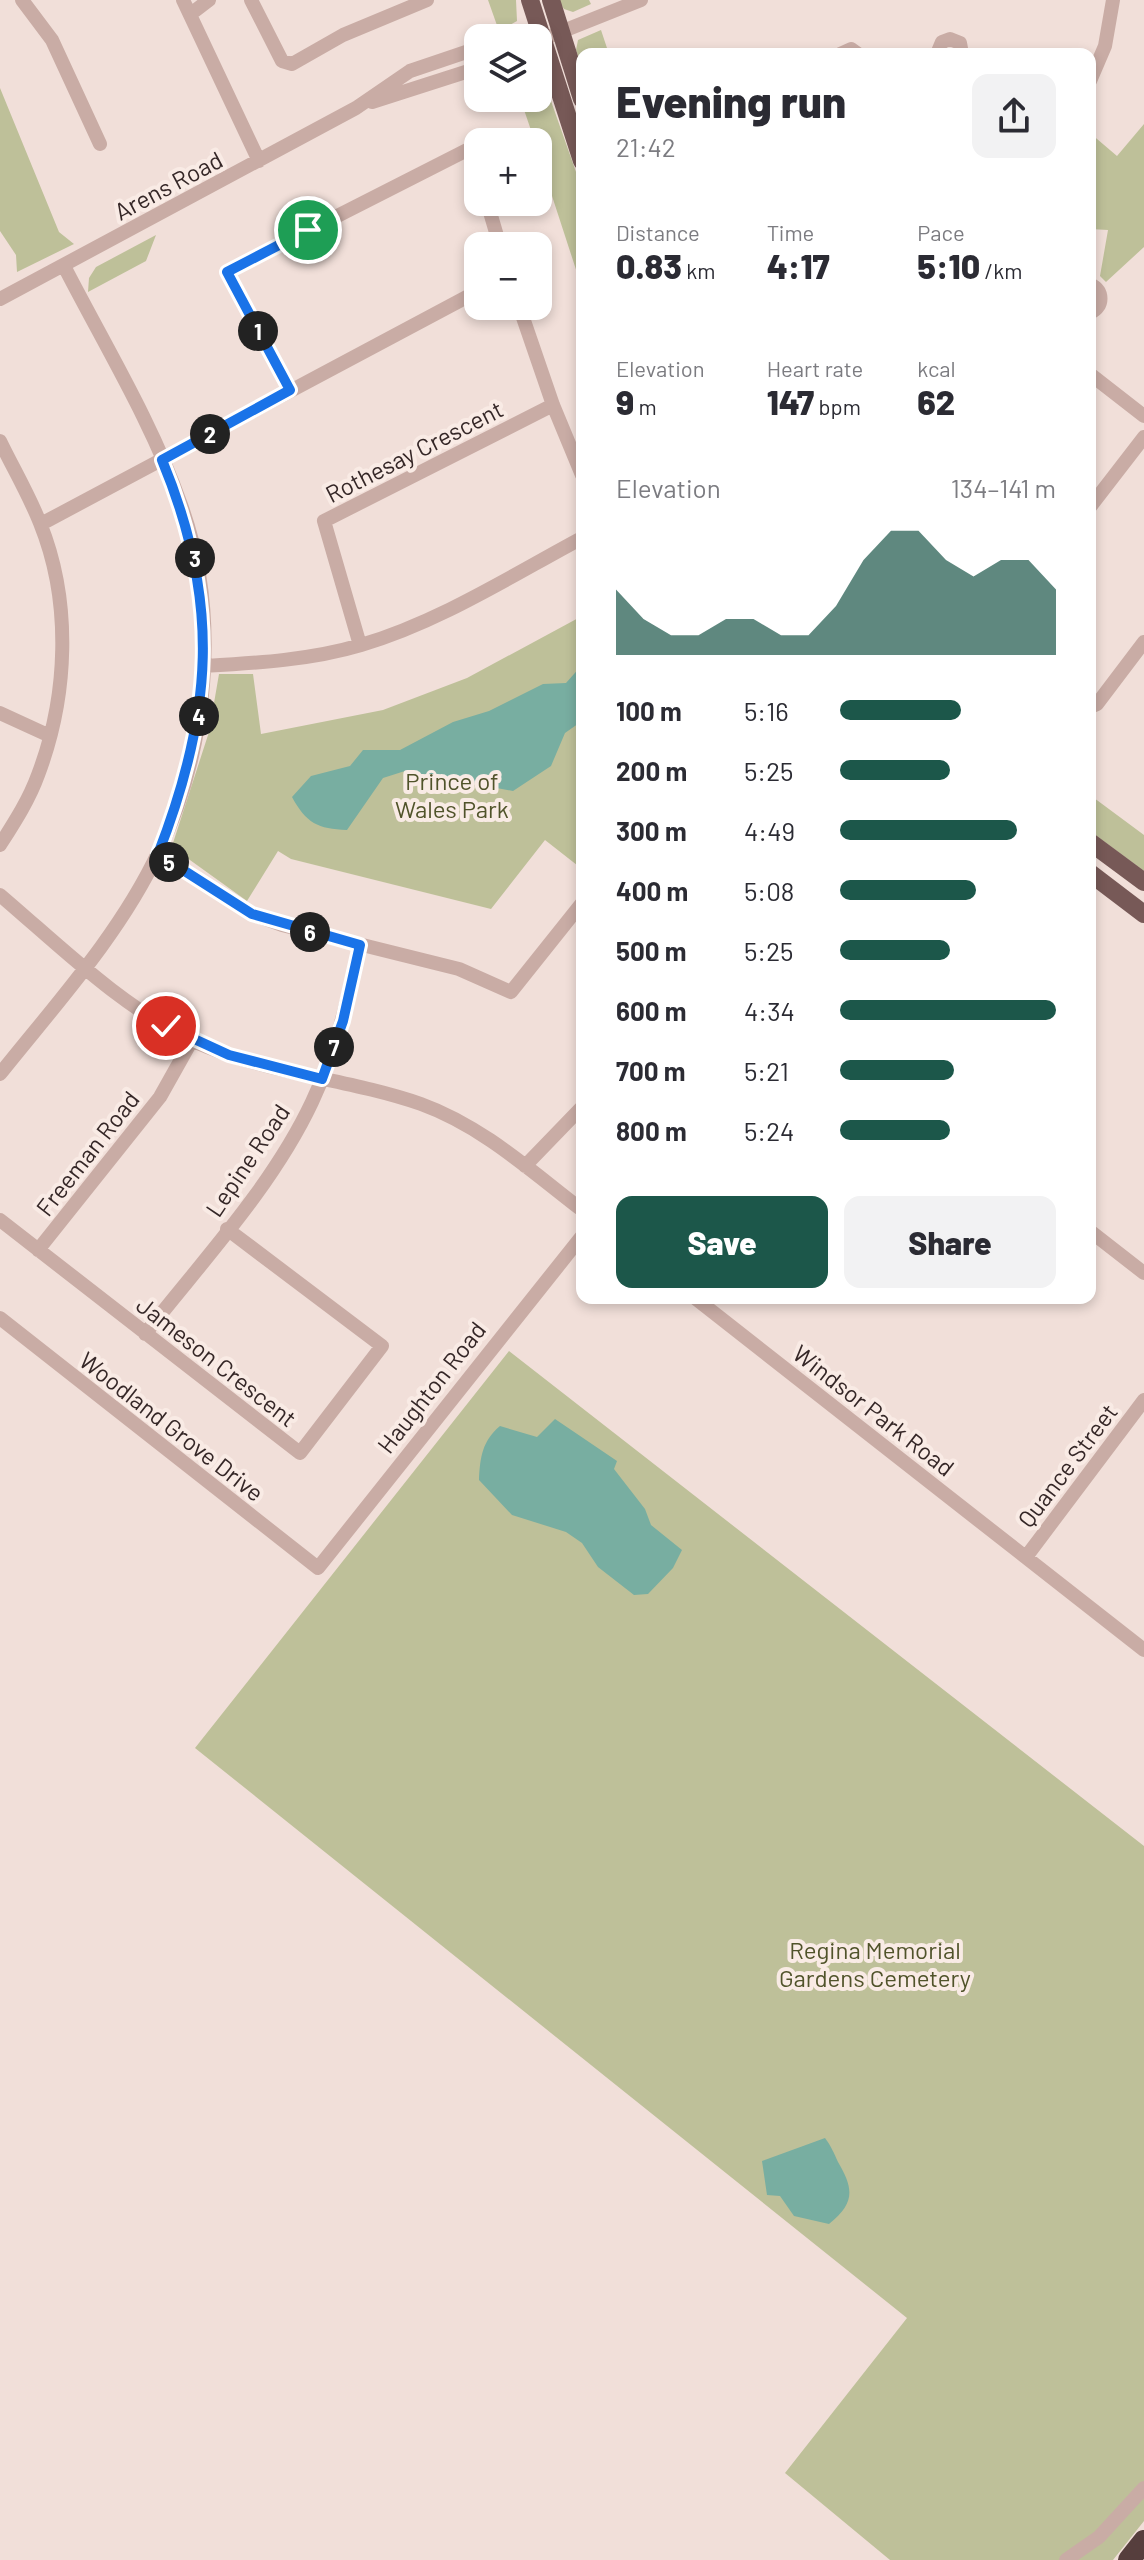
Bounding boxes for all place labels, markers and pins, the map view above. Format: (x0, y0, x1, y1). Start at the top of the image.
pin (274, 196, 342, 264)
pin: 1 (238, 311, 278, 351)
pin: 2 (190, 414, 230, 454)
pin: 3 (175, 538, 215, 578)
pin: 4 (179, 696, 219, 736)
pin: 5 (149, 842, 189, 882)
pin: 6 (290, 912, 330, 952)
pin (132, 992, 200, 1060)
pin: 7 (314, 1027, 354, 1067)

